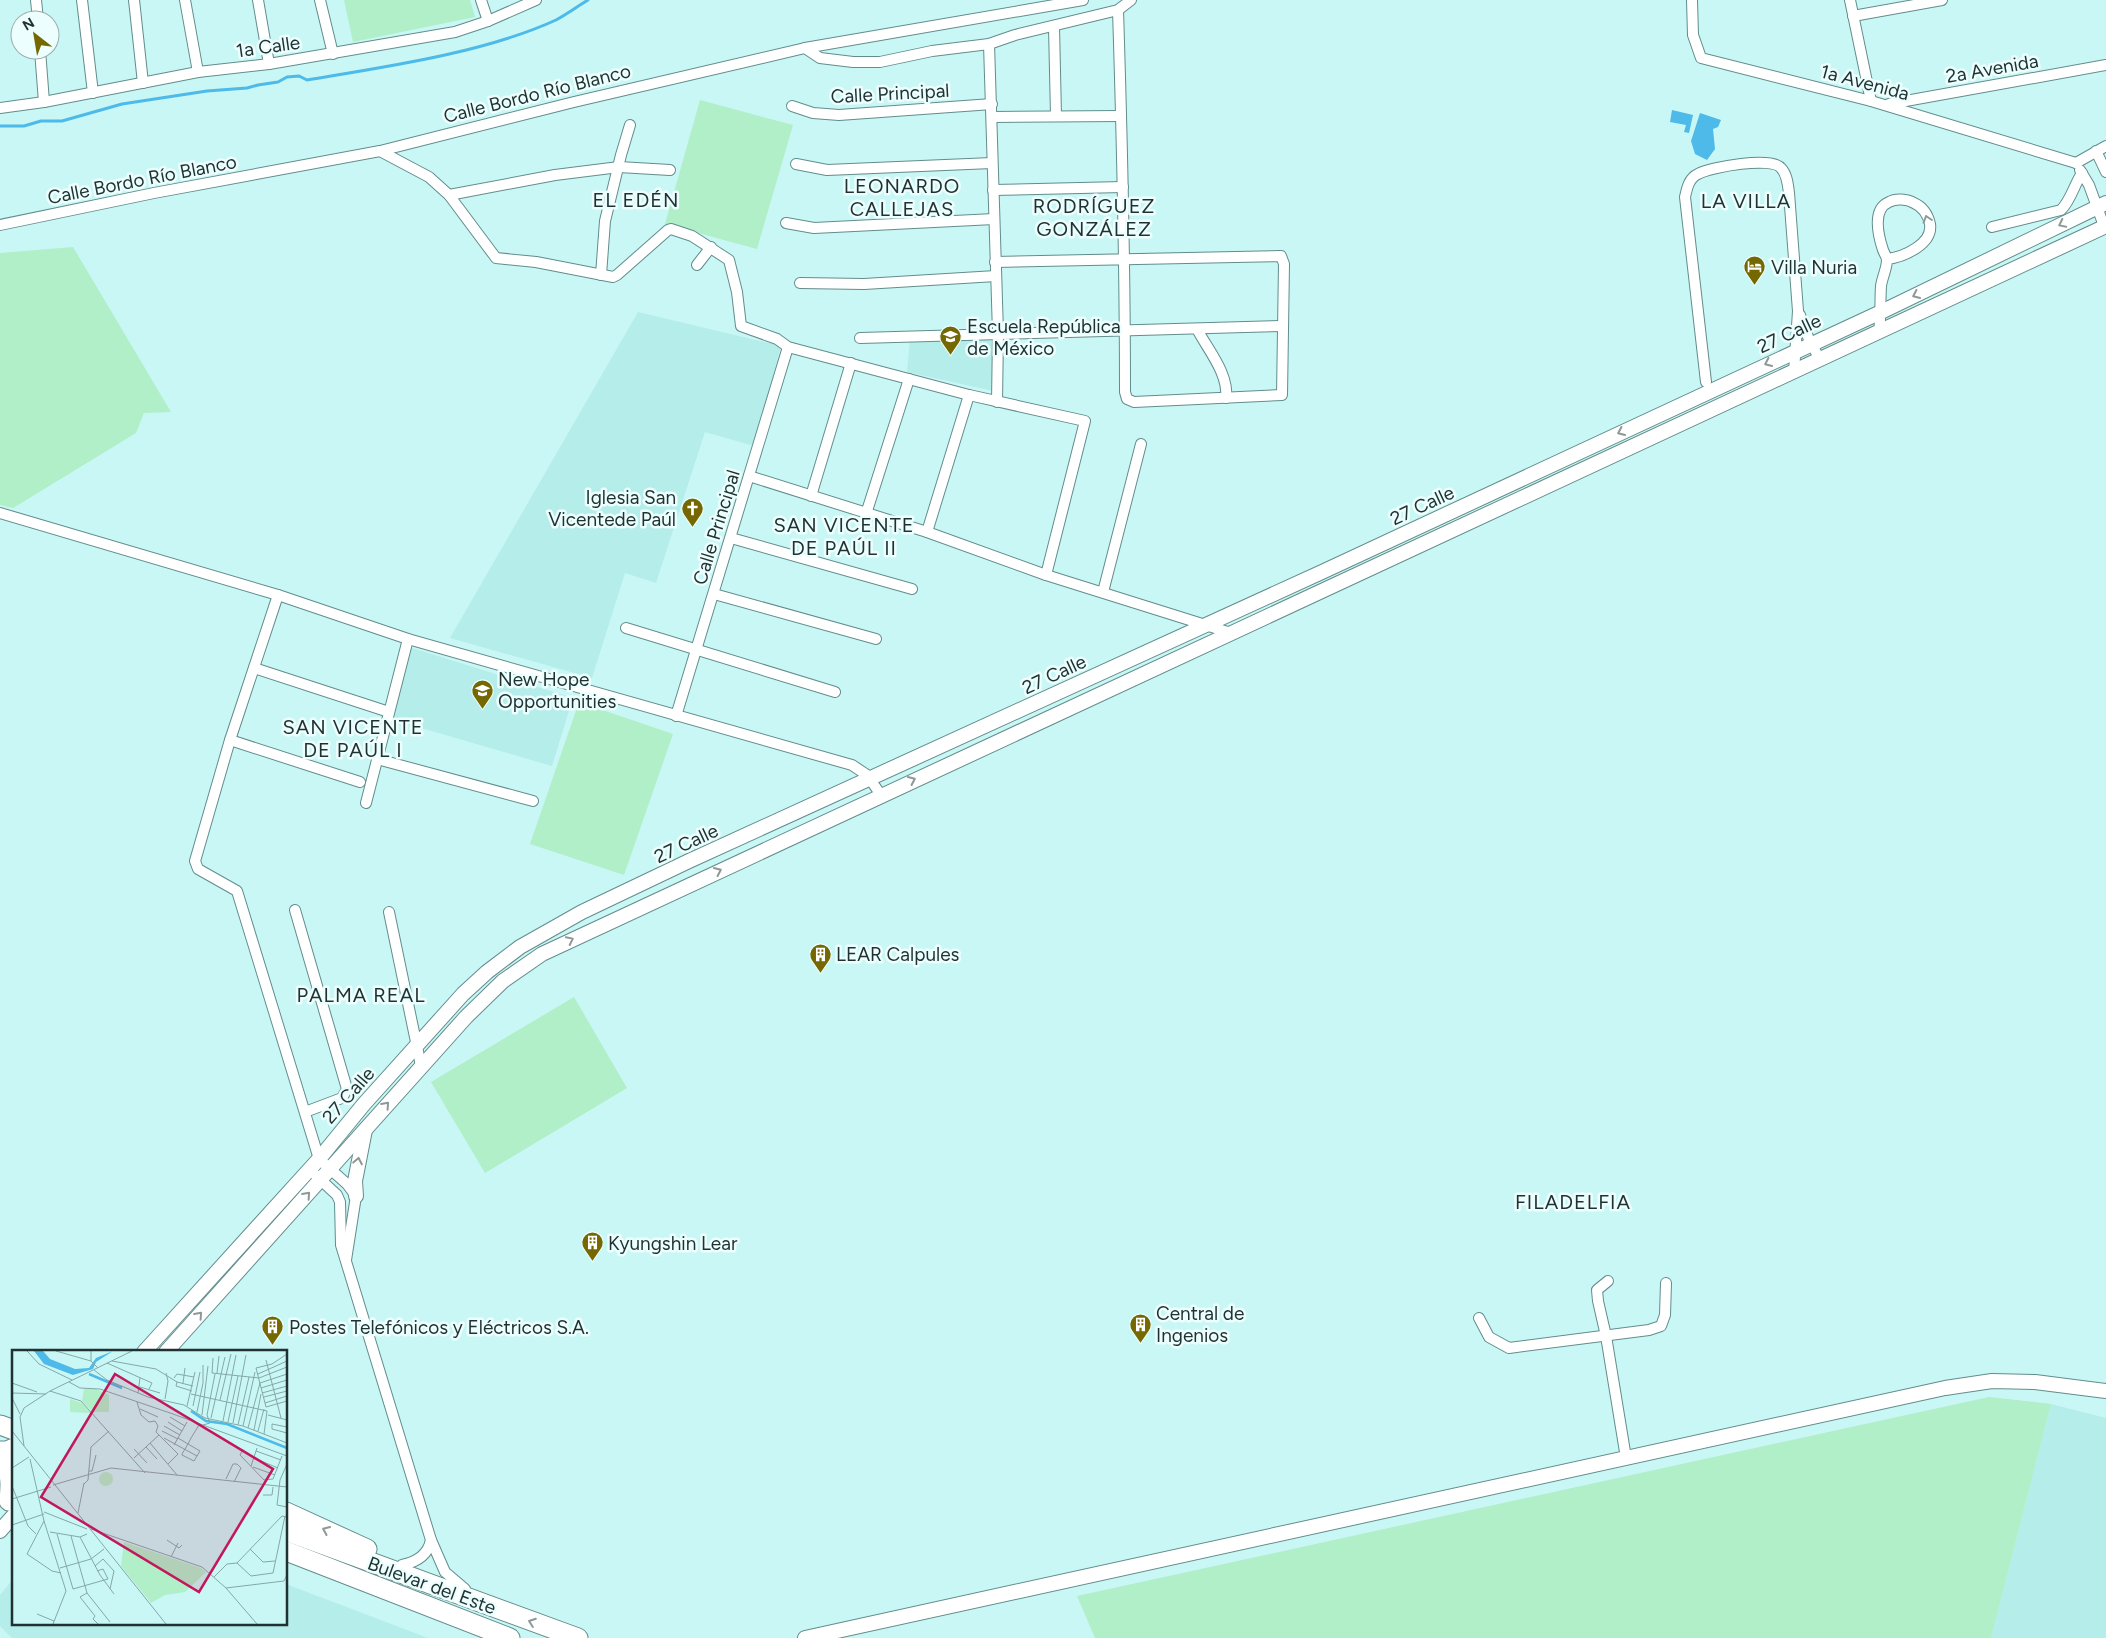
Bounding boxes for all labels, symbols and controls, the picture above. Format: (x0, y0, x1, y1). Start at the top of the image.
north arrow (10, 10, 60, 60)
text: N (20, 14, 38, 34)
street label: 1a Calle (235, 31, 302, 62)
street label: 2a Avenida (1944, 49, 2040, 88)
street label: Calle Bordo Río Blanco (441, 59, 633, 128)
street label: 1a Avenida (1818, 60, 1912, 105)
street label: Calle Principal (830, 79, 950, 108)
street label: Calle Bordo Río Blanco (46, 150, 239, 209)
district label: LEONARDO CALLEJAS (844, 174, 960, 221)
district label: EL EDÉN (592, 188, 680, 212)
district label: LA VILLA (1701, 189, 1791, 213)
district label: RODRÍGUEZ GONZÁLEZ (1033, 194, 1155, 241)
one-way arrow (1923, 215, 1933, 224)
one-way arrow (2058, 218, 2067, 229)
hotel icon: Villa Nuria (1743, 255, 1767, 286)
place label: Villa Nuria (1771, 256, 1857, 279)
one-way arrow (1912, 289, 1921, 299)
street label: 27 Calle (1754, 309, 1825, 358)
place label: Escuela República de México (967, 315, 1121, 360)
school or university icon: Escuela República de México (939, 325, 963, 356)
one-way arrow (1764, 357, 1773, 367)
one-way arrow (1617, 426, 1626, 436)
street label: Calle Principal (688, 467, 745, 587)
street label: 27 Calle (1387, 481, 1458, 530)
place label: Iglesia San Vicentede Paúl (548, 486, 676, 531)
church icon: Iglesia San Vicentede Paúl (680, 496, 704, 527)
district label: SAN VICENTE DE PAÚL II (773, 513, 915, 560)
street label: 27 Calle (1019, 650, 1090, 699)
place label: New Hope Opportunities (498, 668, 616, 713)
school or university icon: New Hope Opportunities (470, 678, 494, 709)
district label: SAN VICENTE DE PAÚL I (282, 715, 424, 762)
one-way arrow (907, 777, 916, 787)
street label: 27 Calle (651, 819, 722, 868)
one-way arrow (712, 868, 721, 878)
one-way arrow (565, 936, 574, 946)
building icon: LEAR Calpules (808, 942, 832, 973)
place label: LEAR Calpules (836, 943, 960, 966)
district label: PALMA REAL (296, 983, 426, 1007)
street label: 27 Calle (318, 1062, 379, 1128)
one-way arrow (380, 1102, 389, 1111)
one-way arrow (353, 1157, 363, 1166)
district label: FILADELFIA (1515, 1190, 1631, 1214)
one-way arrow (302, 1191, 311, 1200)
building icon: Kyungshin Lear (580, 1231, 604, 1262)
place label: Kyungshin Lear (608, 1232, 738, 1255)
place label: Central de Ingenios (1156, 1302, 1244, 1347)
one-way arrow (193, 1312, 202, 1321)
building icon: Central de Ingenios (1128, 1312, 1152, 1343)
building icon: Postes Telefónicos y Eléctricos S.A. (261, 1315, 285, 1346)
place label: Postes Telefónicos y Eléctricos S.A. (289, 1316, 589, 1339)
inset map (12, 1350, 288, 1626)
one-way arrow (322, 1526, 331, 1537)
street label: Bulevar del Este (364, 1552, 499, 1619)
one-way arrow (528, 1618, 537, 1628)

